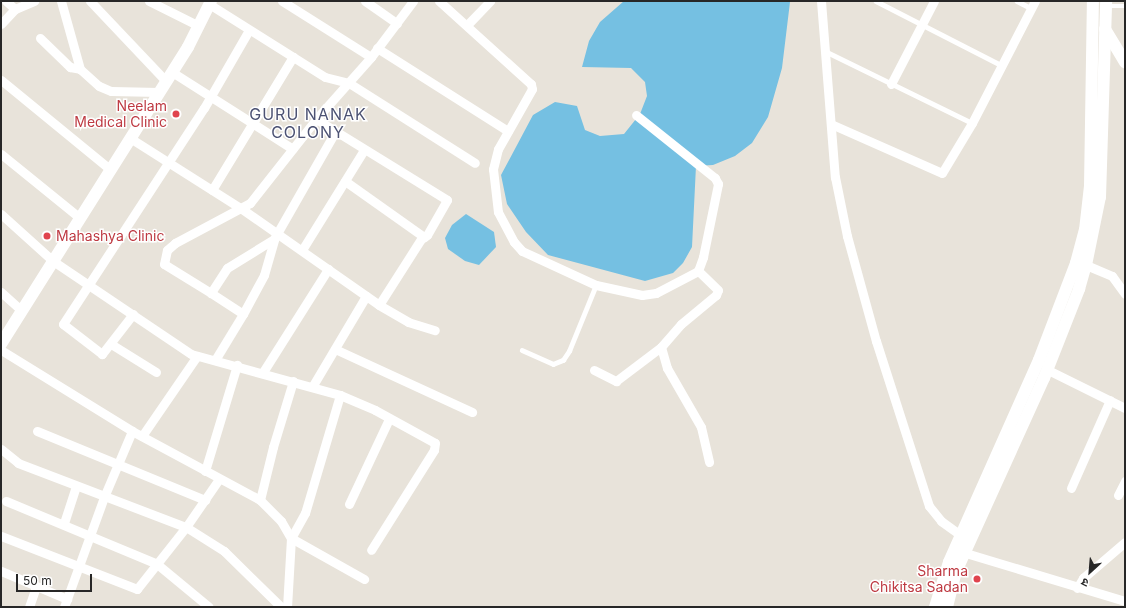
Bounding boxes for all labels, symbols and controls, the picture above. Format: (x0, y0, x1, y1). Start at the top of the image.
place label: Neelam Medical Clinic (74, 98, 167, 130)
district label: GURU NANAK COLONY (249, 104, 367, 142)
marker: Neelam Medical Clinic (170, 108, 182, 120)
place label: Mahashya Clinic (56, 228, 164, 244)
marker: Mahashya Clinic (41, 230, 53, 242)
north arrow (1070, 552, 1110, 592)
place label: Sharma Chikitsa Sadan (870, 563, 968, 596)
scale bar (18, 566, 94, 592)
text: 50 m (23, 573, 52, 588)
marker: Sharma Chikitsa Sadan (971, 573, 983, 585)
text: उ (1079, 575, 1091, 590)

